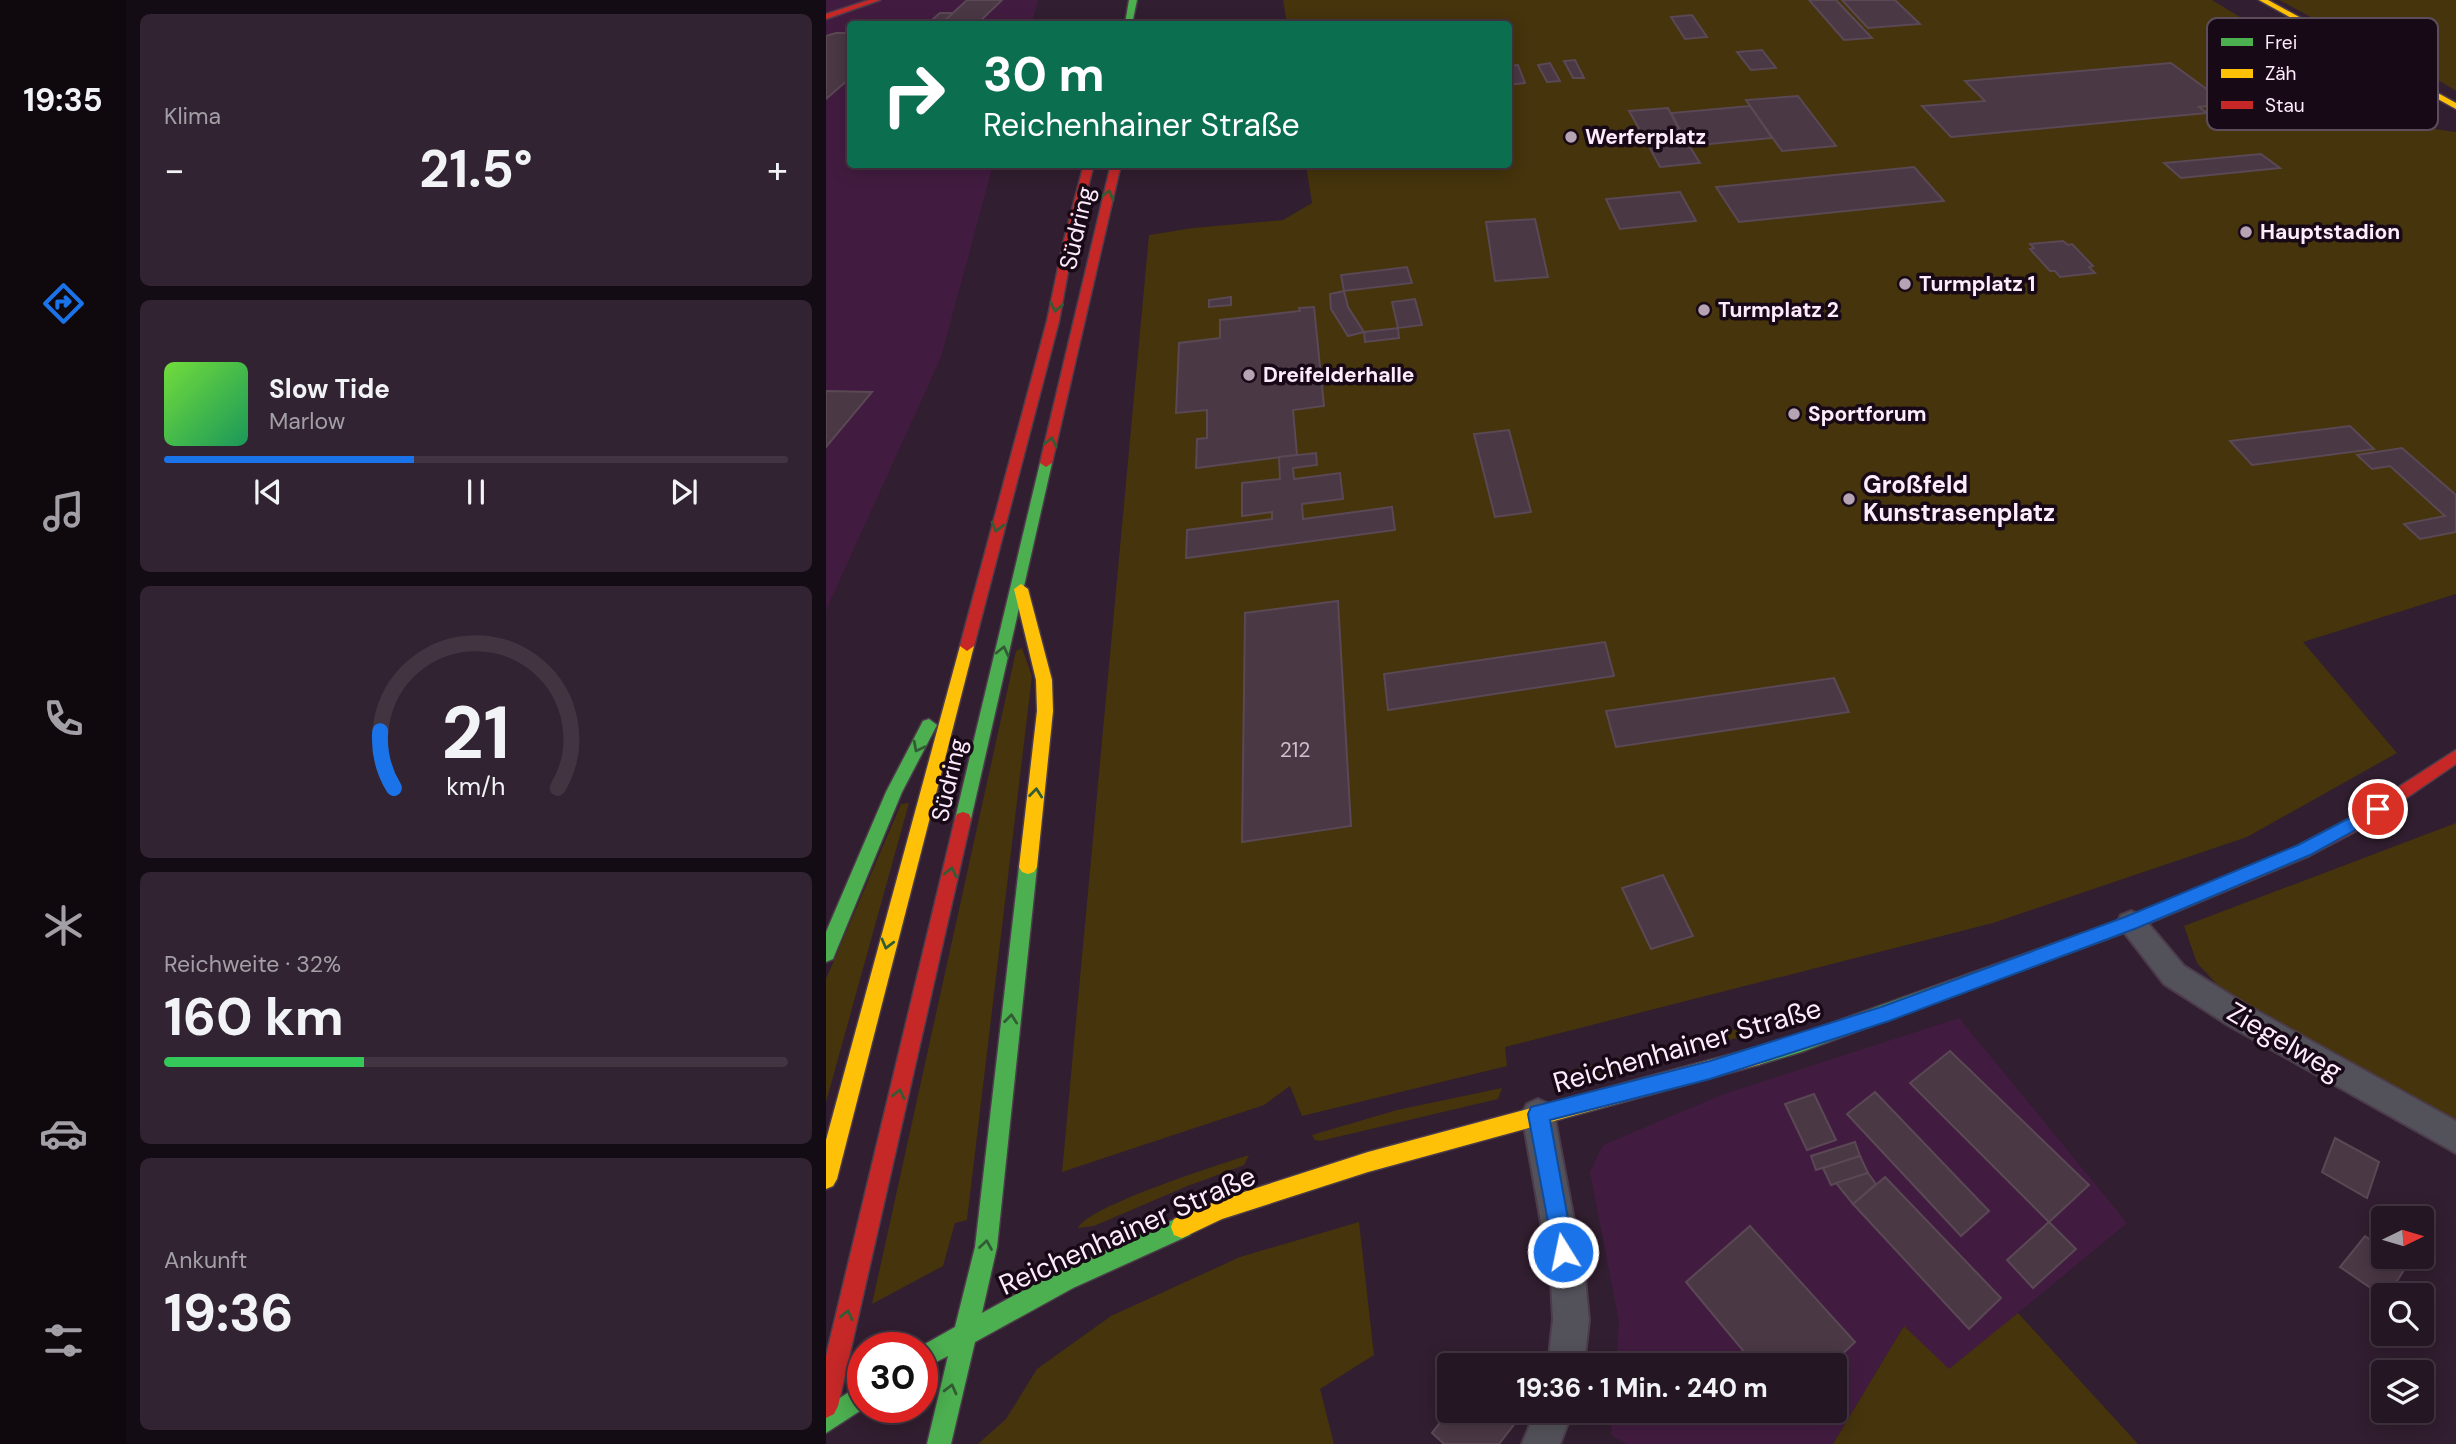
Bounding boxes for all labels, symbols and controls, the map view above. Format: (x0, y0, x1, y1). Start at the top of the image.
legend (2207, 18, 2438, 130)
text: Frei (2265, 30, 2297, 55)
text: 30 m (983, 42, 1105, 106)
icon: right (868, 49, 959, 140)
text: Zäh (2265, 61, 2297, 86)
text: 19:35 (23, 79, 103, 121)
text: Stau (2265, 93, 2305, 118)
text: Klima (164, 101, 221, 131)
text: Reichenhainer Straße (983, 104, 1300, 146)
place label: Werferplatz (1585, 123, 1706, 151)
marker: Werferplatz (1563, 129, 1579, 145)
text: 21.5° (419, 135, 533, 203)
text: − (164, 145, 185, 195)
text: + (767, 145, 788, 195)
street label: Südring (1052, 183, 1101, 273)
one-way arrow (1100, 189, 1114, 201)
place label: Hauptstadion (2260, 218, 2400, 246)
marker: Hauptstadion (2238, 224, 2254, 240)
place label: Turmplatz 1 (1919, 270, 2035, 298)
marker: Turmplatz 1 (1897, 276, 1913, 292)
icon: directions (39, 279, 88, 328)
place label: Turmplatz 2 (1718, 296, 1839, 324)
one-way arrow (1049, 301, 1064, 313)
marker: Turmplatz 2 (1696, 302, 1712, 318)
place label: Dreifelderhalle (1263, 361, 1414, 389)
marker: Dreifelderhalle (1241, 367, 1257, 383)
text: Slow Tide (269, 372, 390, 406)
place label: Sportforum (1808, 400, 1926, 428)
text: Marlow (269, 406, 345, 436)
marker: Sportforum (1786, 406, 1802, 422)
one-way arrow (1043, 436, 1058, 448)
place label: Großfeld Kunstrasenplatz (1863, 469, 2055, 528)
icon: previous (249, 473, 287, 511)
icon: pause (457, 473, 495, 511)
icon: next (665, 473, 703, 511)
icon: music (39, 487, 88, 536)
marker: Großfeld Kunstrasenplatz (1841, 491, 1857, 507)
one-way arrow (991, 521, 1006, 533)
one-way arrow (994, 645, 1009, 657)
text: 21 (442, 686, 510, 781)
icon: phone (39, 694, 88, 743)
street label: Südring (924, 735, 973, 825)
house number: 212 (1280, 736, 1310, 764)
one-way arrow (912, 740, 926, 752)
text: km/h (446, 770, 506, 803)
pin (2348, 779, 2408, 839)
one-way arrow (1028, 787, 1043, 798)
icon: arrive (2359, 790, 2397, 828)
one-way arrow (943, 867, 957, 879)
icon: climate (39, 901, 88, 950)
one-way arrow (881, 938, 895, 950)
text: Reichweite · 32% (164, 949, 341, 979)
text: 160 km (164, 983, 344, 1051)
street label: Reichenhainer Straße (1549, 989, 1825, 1101)
street label: Ziegelweg (2220, 994, 2349, 1089)
one-way arrow (1003, 1013, 1018, 1024)
one-way arrow (891, 1088, 905, 1100)
icon: car (39, 1109, 88, 1158)
street label: Reichenhainer Straße (993, 1157, 1261, 1304)
north arrow (2371, 1206, 2434, 1269)
map controls (2371, 1206, 2434, 1423)
position arrow (1526, 1215, 1600, 1289)
one-way arrow (978, 1239, 993, 1251)
text: Ankunft (164, 1245, 247, 1275)
text: 19:36 (164, 1279, 293, 1347)
button: search (2371, 1283, 2434, 1346)
one-way arrow (839, 1310, 853, 1322)
icon: filters (39, 1316, 88, 1365)
speed limit sign: 30 (847, 1332, 938, 1423)
button: layers (2371, 1360, 2434, 1423)
text: 19:36 · 1 Min. · 240 m (1516, 1371, 1768, 1405)
one-way arrow (943, 1383, 957, 1395)

